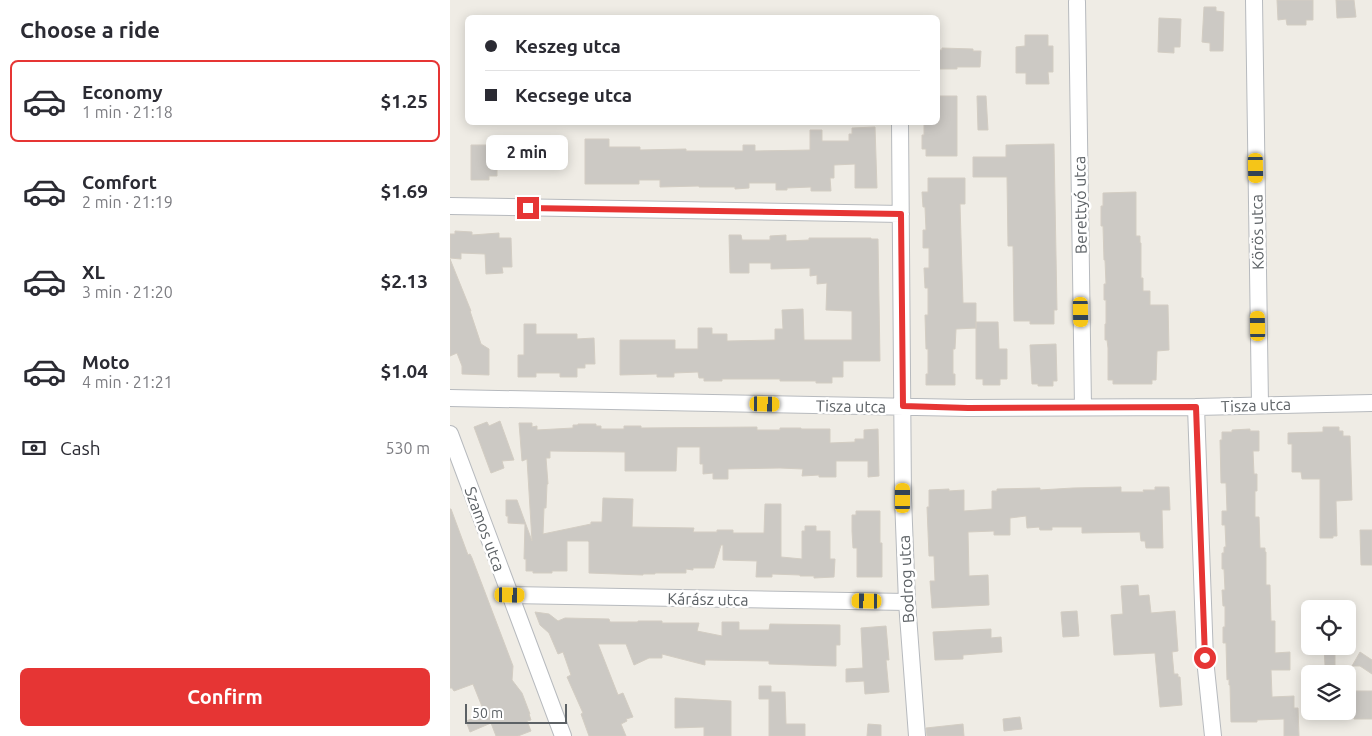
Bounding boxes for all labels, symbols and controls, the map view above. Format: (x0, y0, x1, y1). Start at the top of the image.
text: Choose a ride (20, 17, 160, 42)
text: Keszeg utca (515, 35, 621, 57)
icon: car (22, 79, 67, 124)
text: Economy (82, 81, 163, 103)
text: Kecsege utca (515, 84, 632, 106)
text: $1.25 (380, 90, 428, 112)
text: 1 min · 21:18 (82, 103, 173, 121)
callout: 2 min (487, 136, 569, 170)
text: 2 min (507, 143, 547, 161)
car (1248, 153, 1263, 183)
street label: Berettyó utca (1070, 156, 1090, 254)
icon: car (22, 169, 67, 214)
text: Comfort (82, 171, 157, 193)
text: $1.69 (380, 180, 428, 202)
text: 2 min · 21:19 (82, 193, 173, 211)
street label: Körös utca (1247, 194, 1267, 270)
route end (517, 197, 539, 219)
icon: car (22, 259, 67, 304)
text: XL (82, 261, 105, 283)
text: $2.13 (380, 270, 428, 292)
text: 3 min · 21:20 (82, 283, 173, 301)
car (1073, 297, 1088, 327)
car (1250, 311, 1265, 341)
icon: car (22, 349, 67, 394)
text: Moto (82, 351, 130, 373)
text: $1.04 (380, 360, 428, 382)
text: 4 min · 21:21 (82, 373, 173, 391)
street label: Tisza utca (1221, 395, 1291, 415)
car (749, 396, 780, 412)
street label: Tisza utca (816, 396, 886, 416)
icon: cash (20, 434, 48, 462)
text: Cash (60, 437, 101, 459)
text: 530 m (385, 439, 430, 457)
car (895, 483, 910, 513)
street label: Szamos utca (461, 484, 509, 574)
street label: Bodrog utca (895, 535, 917, 623)
car (494, 587, 525, 603)
street label: Kárász utca (667, 589, 749, 609)
car (851, 593, 882, 609)
map controls (1301, 600, 1356, 720)
button: locate (1301, 600, 1356, 655)
route start (1194, 647, 1216, 669)
button: layers (1301, 665, 1356, 720)
button: Confirm (20, 668, 430, 726)
scale bar (465, 701, 568, 724)
text: 50 m (472, 705, 503, 721)

